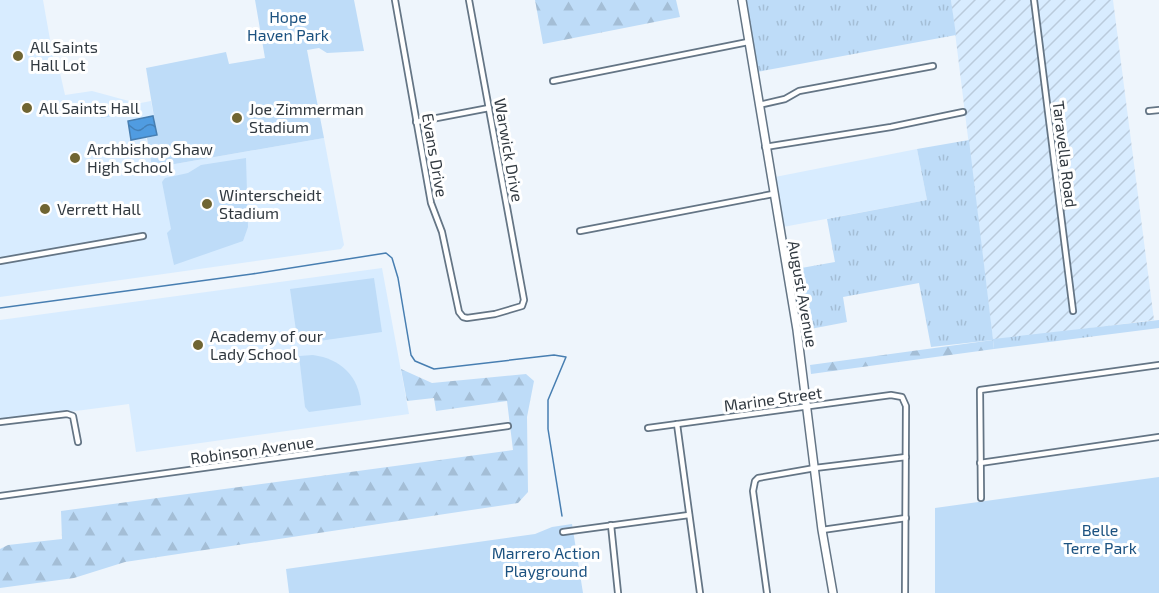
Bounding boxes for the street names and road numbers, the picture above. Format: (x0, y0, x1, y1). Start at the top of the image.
street label: Warwick Drive (491, 97, 528, 203)
street label: Taravella Road (1050, 99, 1081, 208)
street label: Evans Drive (419, 111, 452, 198)
street label: August Avenue (785, 239, 822, 349)
street label: Marine Street (723, 382, 823, 415)
street label: Robinson Avenue (189, 431, 315, 468)

